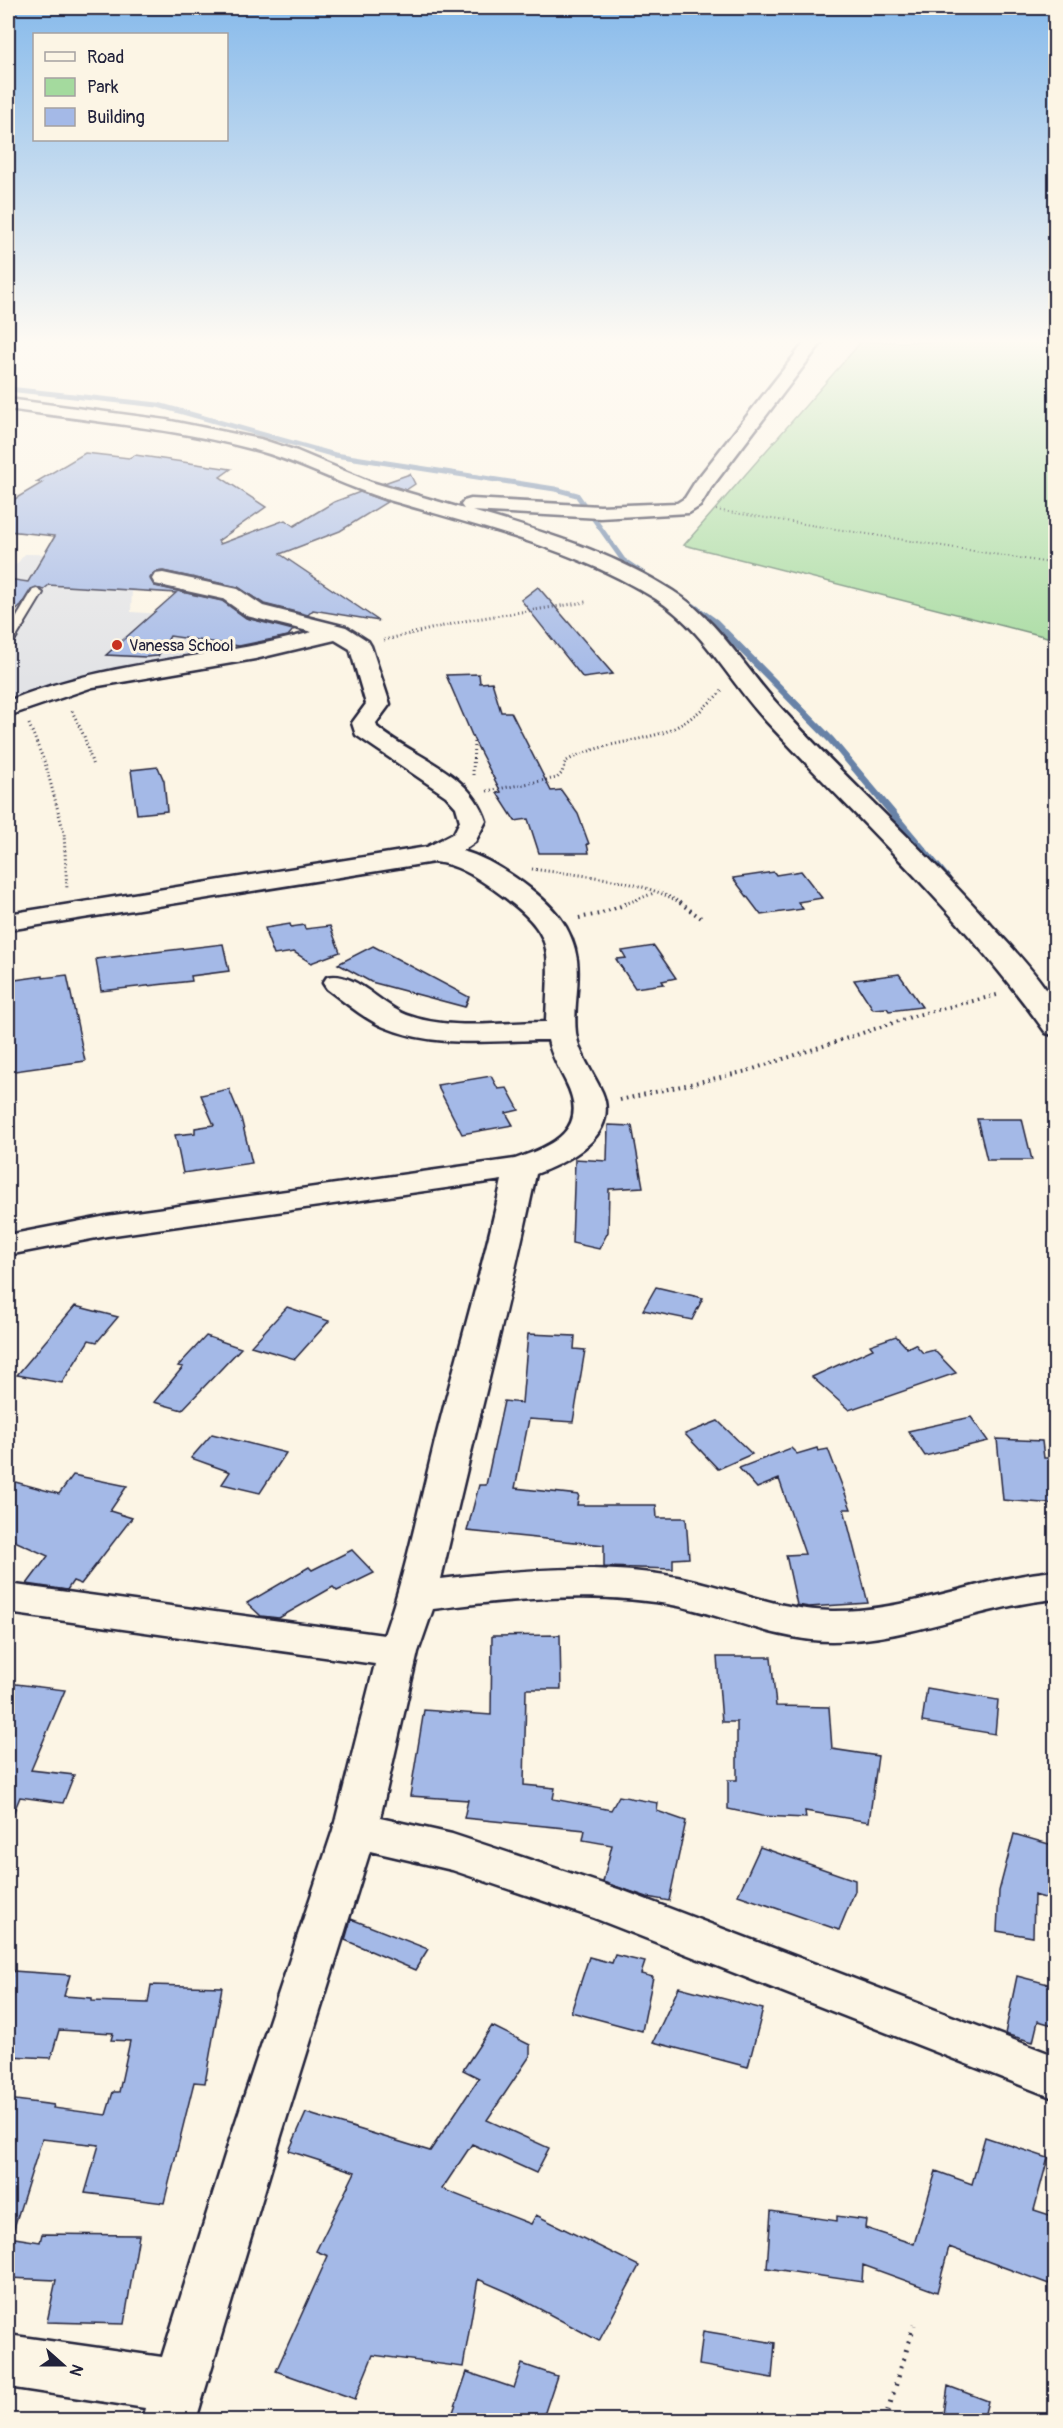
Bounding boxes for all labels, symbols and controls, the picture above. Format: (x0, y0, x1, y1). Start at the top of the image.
legend (33, 33, 228, 141)
text: Road (87, 46, 124, 69)
text: Park (87, 76, 119, 99)
text: Building (87, 106, 145, 129)
place label: Vanessa School (129, 636, 234, 656)
marker: Vanessa School (110, 638, 124, 652)
north arrow (33, 2335, 93, 2395)
text: N (65, 2361, 87, 2379)

